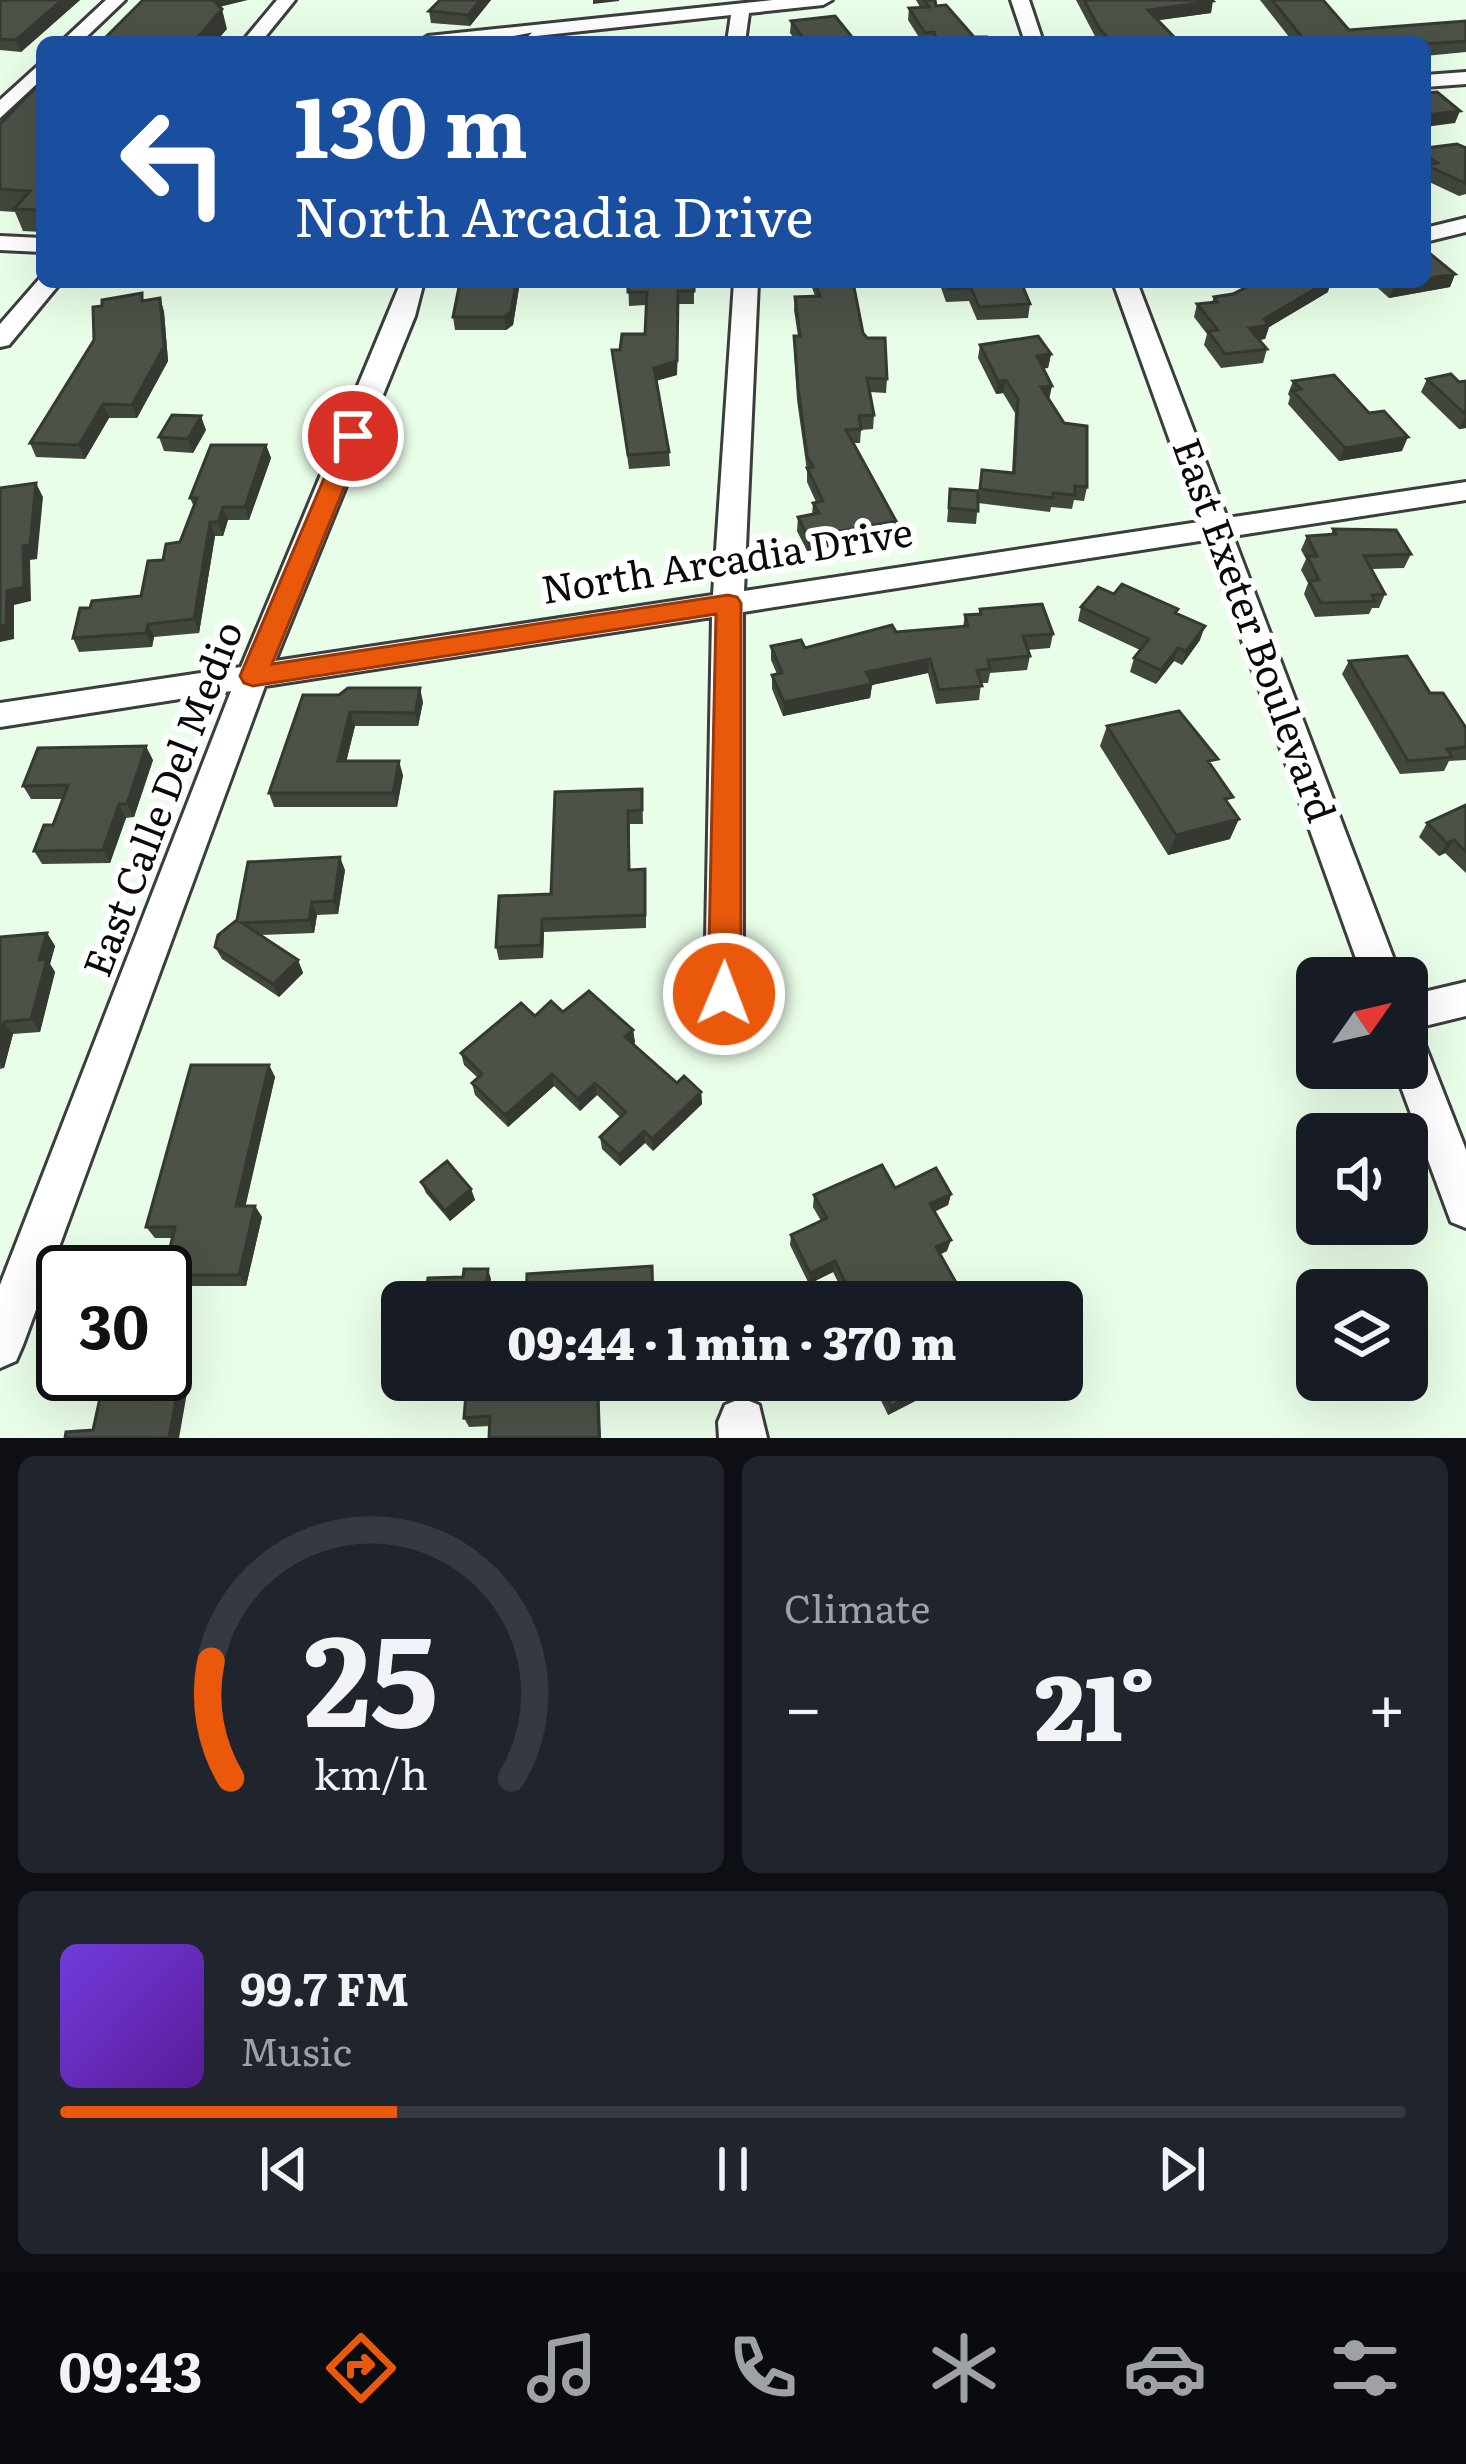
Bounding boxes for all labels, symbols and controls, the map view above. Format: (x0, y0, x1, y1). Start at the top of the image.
text: 130 m (294, 59, 528, 184)
icon: left (96, 84, 252, 240)
text: North Arcadia Drive (294, 173, 814, 254)
pin (302, 385, 404, 487)
icon: arrive (320, 403, 386, 469)
street label: East Exeter Boulevard (1160, 429, 1353, 829)
street label: North Arcadia Drive (537, 500, 916, 616)
street label: East Calle Del Medio (66, 612, 255, 984)
position arrow (661, 931, 787, 1057)
north arrow (1296, 957, 1428, 1089)
map controls (1296, 957, 1428, 1401)
button: sound (1296, 1113, 1428, 1245)
speed limit sign: 30 (36, 1245, 192, 1401)
button: layers (1296, 1269, 1428, 1401)
text: 09:44 · 1 min · 370 m (508, 1307, 956, 1374)
text: Climate (784, 1577, 930, 1635)
text: 25 (304, 1580, 438, 1765)
text: 21° (1035, 1635, 1155, 1769)
text: − (784, 1654, 822, 1752)
text: + (1368, 1654, 1406, 1752)
text: km/h (314, 1739, 428, 1802)
text: 99.7 FM (240, 1953, 409, 2020)
text: Music (240, 2020, 352, 2078)
icon: previous (251, 2136, 317, 2202)
icon: pause (700, 2136, 766, 2202)
icon: next (1149, 2136, 1215, 2202)
icon: directions (319, 2326, 403, 2410)
icon: music (520, 2326, 604, 2410)
icon: phone (721, 2326, 805, 2410)
icon: climate (922, 2326, 1006, 2410)
icon: car (1123, 2326, 1207, 2410)
icon: filters (1323, 2326, 1407, 2410)
text: 09:43 (58, 2328, 202, 2409)

